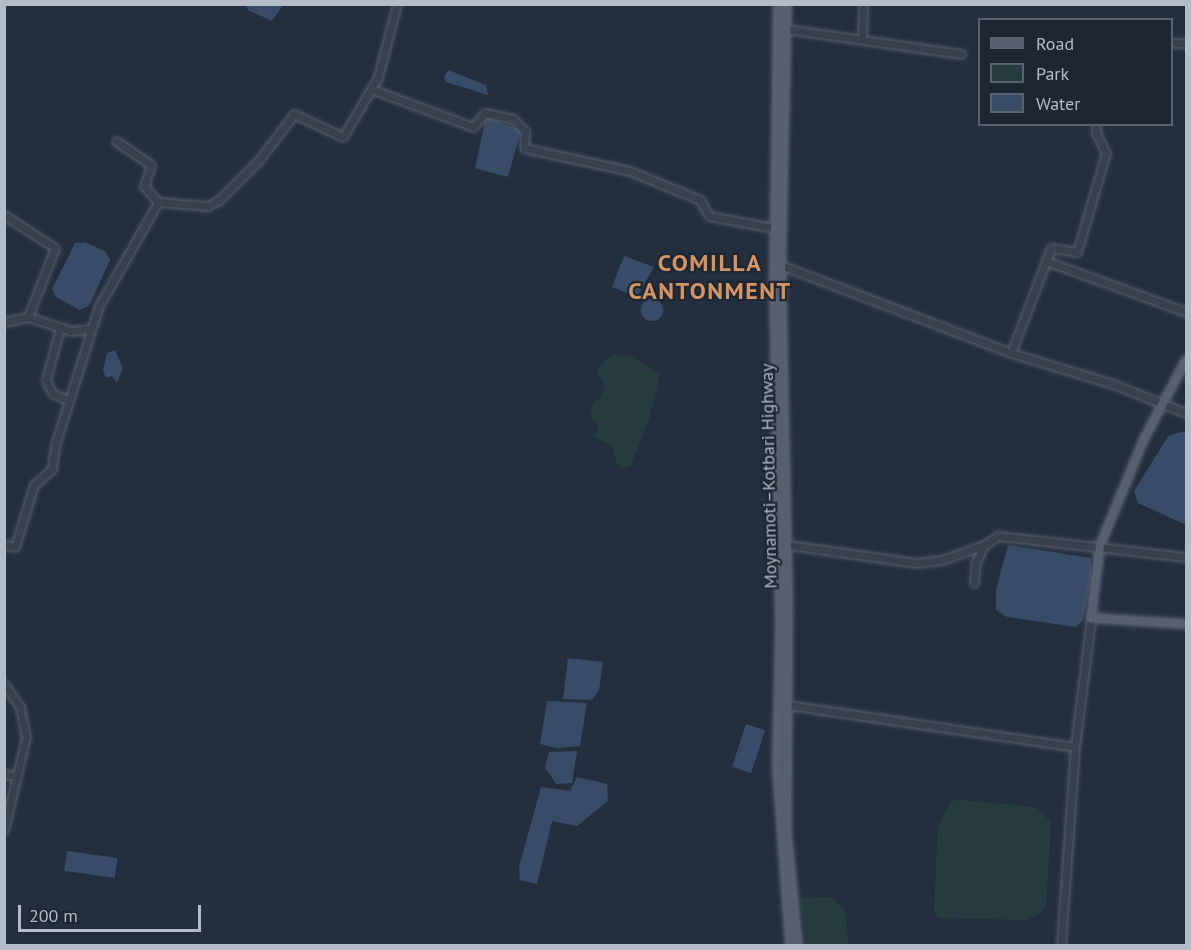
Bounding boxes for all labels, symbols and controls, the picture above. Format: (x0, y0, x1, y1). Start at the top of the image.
legend (978, 18, 1173, 126)
text: Road (1036, 32, 1074, 55)
text: Park (1036, 62, 1069, 85)
text: Water (1036, 92, 1080, 115)
district label: COMILLA CANTONMENT (628, 249, 792, 305)
street label: Moynamoti–Kotbari Highway (756, 363, 782, 589)
scale bar (21, 893, 204, 931)
text: 200 m (29, 904, 78, 927)

